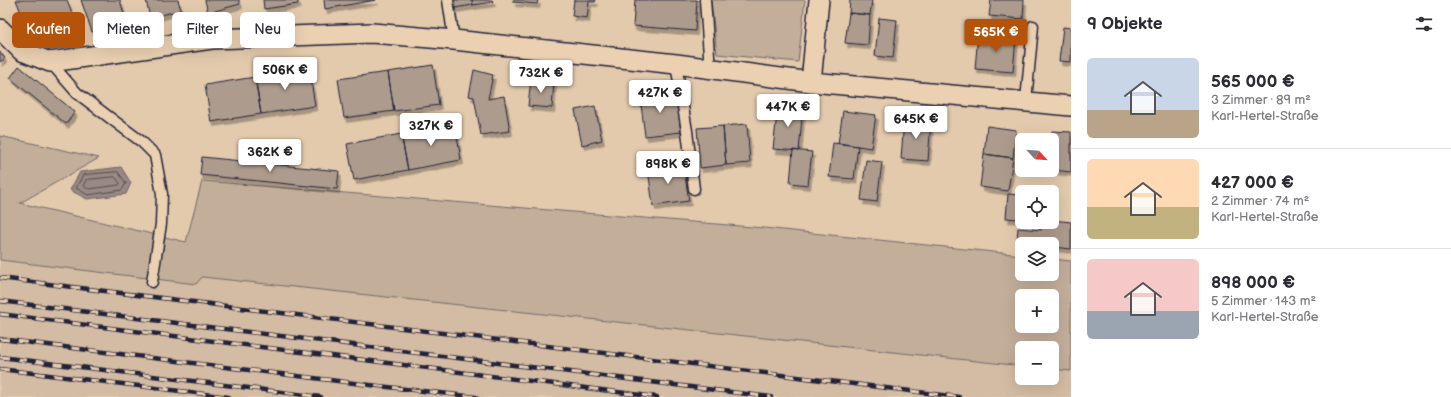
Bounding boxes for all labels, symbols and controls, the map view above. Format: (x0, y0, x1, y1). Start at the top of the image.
chip: Kaufen (12, 12, 85, 48)
chip: Mieten (93, 12, 164, 48)
chip: Filter (172, 12, 232, 48)
chip: Neu (240, 12, 295, 48)
icon: filters (1413, 13, 1435, 35)
text: 9 Objekte (1087, 14, 1163, 34)
pin: 565K € (963, 19, 1029, 53)
text: 565K € (973, 24, 1019, 40)
pin: 506K € (252, 57, 318, 91)
pin: 732K € (508, 60, 574, 94)
text: 506K € (262, 62, 308, 78)
text: 732K € (519, 65, 563, 81)
text: 565 000 € (1211, 72, 1295, 92)
icon: home (1119, 74, 1167, 122)
pin: 427K € (627, 80, 693, 114)
text: 427K € (638, 85, 682, 101)
text: 3 Zimmer · 89 m² (1211, 92, 1311, 108)
pin: 447K € (755, 94, 821, 128)
text: 447K € (766, 99, 810, 115)
pin: 645K € (883, 106, 949, 140)
text: Karl-Hertel-Straße (1211, 108, 1319, 124)
text: 645K € (893, 111, 939, 127)
pin: 327K € (398, 113, 464, 147)
text: 327K € (409, 118, 453, 134)
north arrow (1015, 133, 1059, 177)
map controls (1015, 133, 1059, 385)
pin: 362K € (237, 139, 303, 173)
text: 362K € (247, 144, 293, 160)
pin: 898K € (635, 151, 701, 185)
text: 898K € (645, 156, 691, 172)
text: 427 000 € (1211, 173, 1294, 193)
icon: home (1119, 175, 1167, 223)
button: locate (1015, 185, 1059, 229)
text: 2 Zimmer · 74 m² (1211, 193, 1309, 209)
text: Karl-Hertel-Straße (1211, 209, 1319, 225)
button: layers (1015, 237, 1059, 281)
text: 898 000 € (1211, 273, 1295, 293)
icon: home (1119, 275, 1167, 323)
button: + (1015, 289, 1059, 333)
text: 5 Zimmer · 143 m² (1211, 293, 1316, 309)
text: Karl-Hertel-Straße (1211, 309, 1319, 325)
button: − (1015, 341, 1059, 385)

